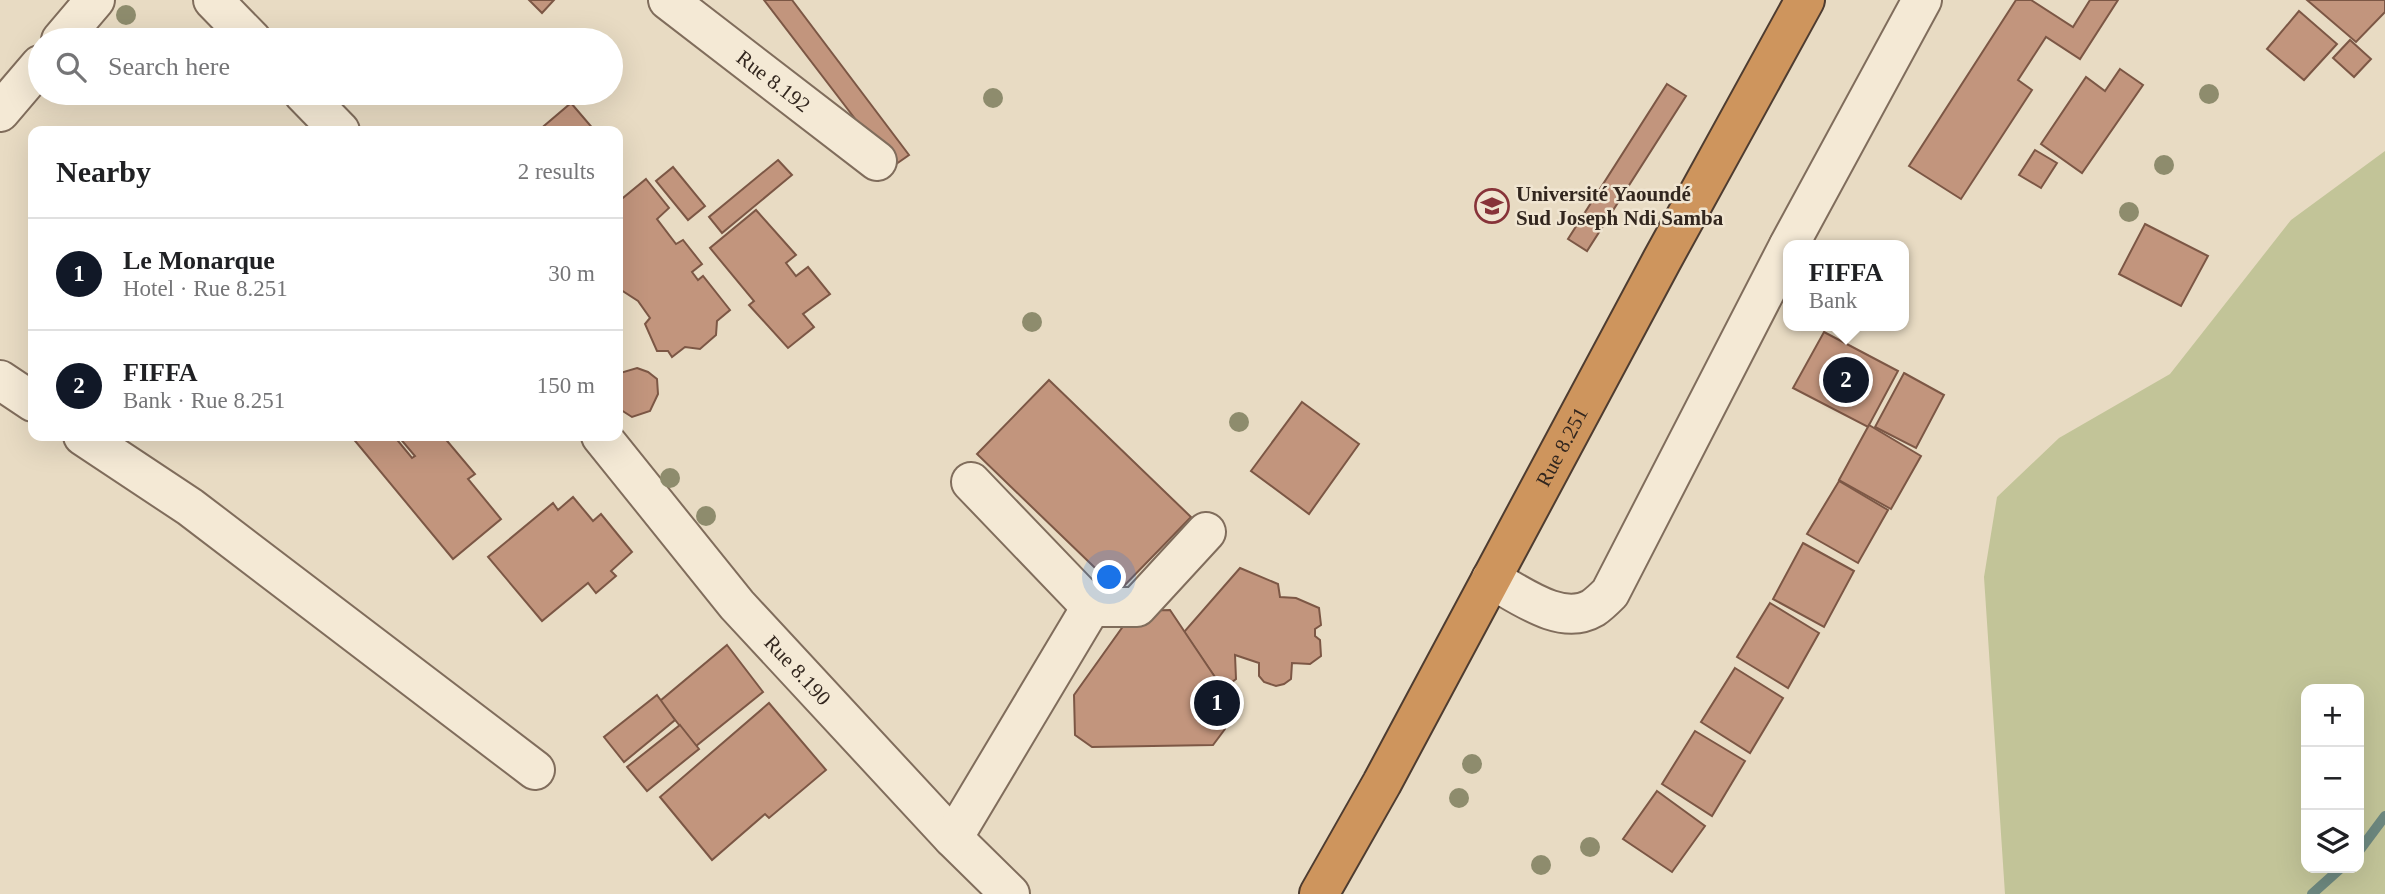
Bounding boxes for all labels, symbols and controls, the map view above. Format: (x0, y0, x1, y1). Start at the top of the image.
search box (28, 28, 623, 105)
street label: Rue 8.192 (732, 45, 815, 117)
icon: search (52, 48, 90, 86)
text: Search here (108, 52, 230, 81)
text: Nearby (56, 155, 151, 188)
text: 2 results (518, 159, 595, 184)
place label: Université Yaoundé Sud Joseph Ndi Samba (1516, 182, 1724, 230)
school or university icon: Université Yaoundé Sud Joseph Ndi Samba (1473, 187, 1511, 225)
popup (1783, 240, 1909, 331)
text: Le Monarque (123, 246, 275, 275)
text: FIFFA (1809, 258, 1883, 287)
text: 1 (73, 261, 85, 286)
text: 30 m (548, 261, 595, 286)
text: Hotel · Rue 8.251 (123, 276, 288, 301)
text: Bank (1809, 288, 1857, 313)
pin: 2 (1823, 354, 1869, 406)
text: FIFFA (123, 358, 198, 387)
text: 2 (73, 373, 85, 398)
text: 150 m (537, 373, 595, 398)
text: Bank · Rue 8.251 (123, 388, 285, 413)
street label: Rue 8.251 (1531, 403, 1593, 491)
your location (1092, 560, 1126, 594)
street label: Rue 8.190 (759, 631, 836, 710)
pin: 1 (1194, 677, 1240, 729)
map controls (2301, 684, 2364, 873)
button: + (2301, 684, 2364, 747)
button: − (2301, 747, 2364, 810)
button: layers (2301, 810, 2364, 873)

